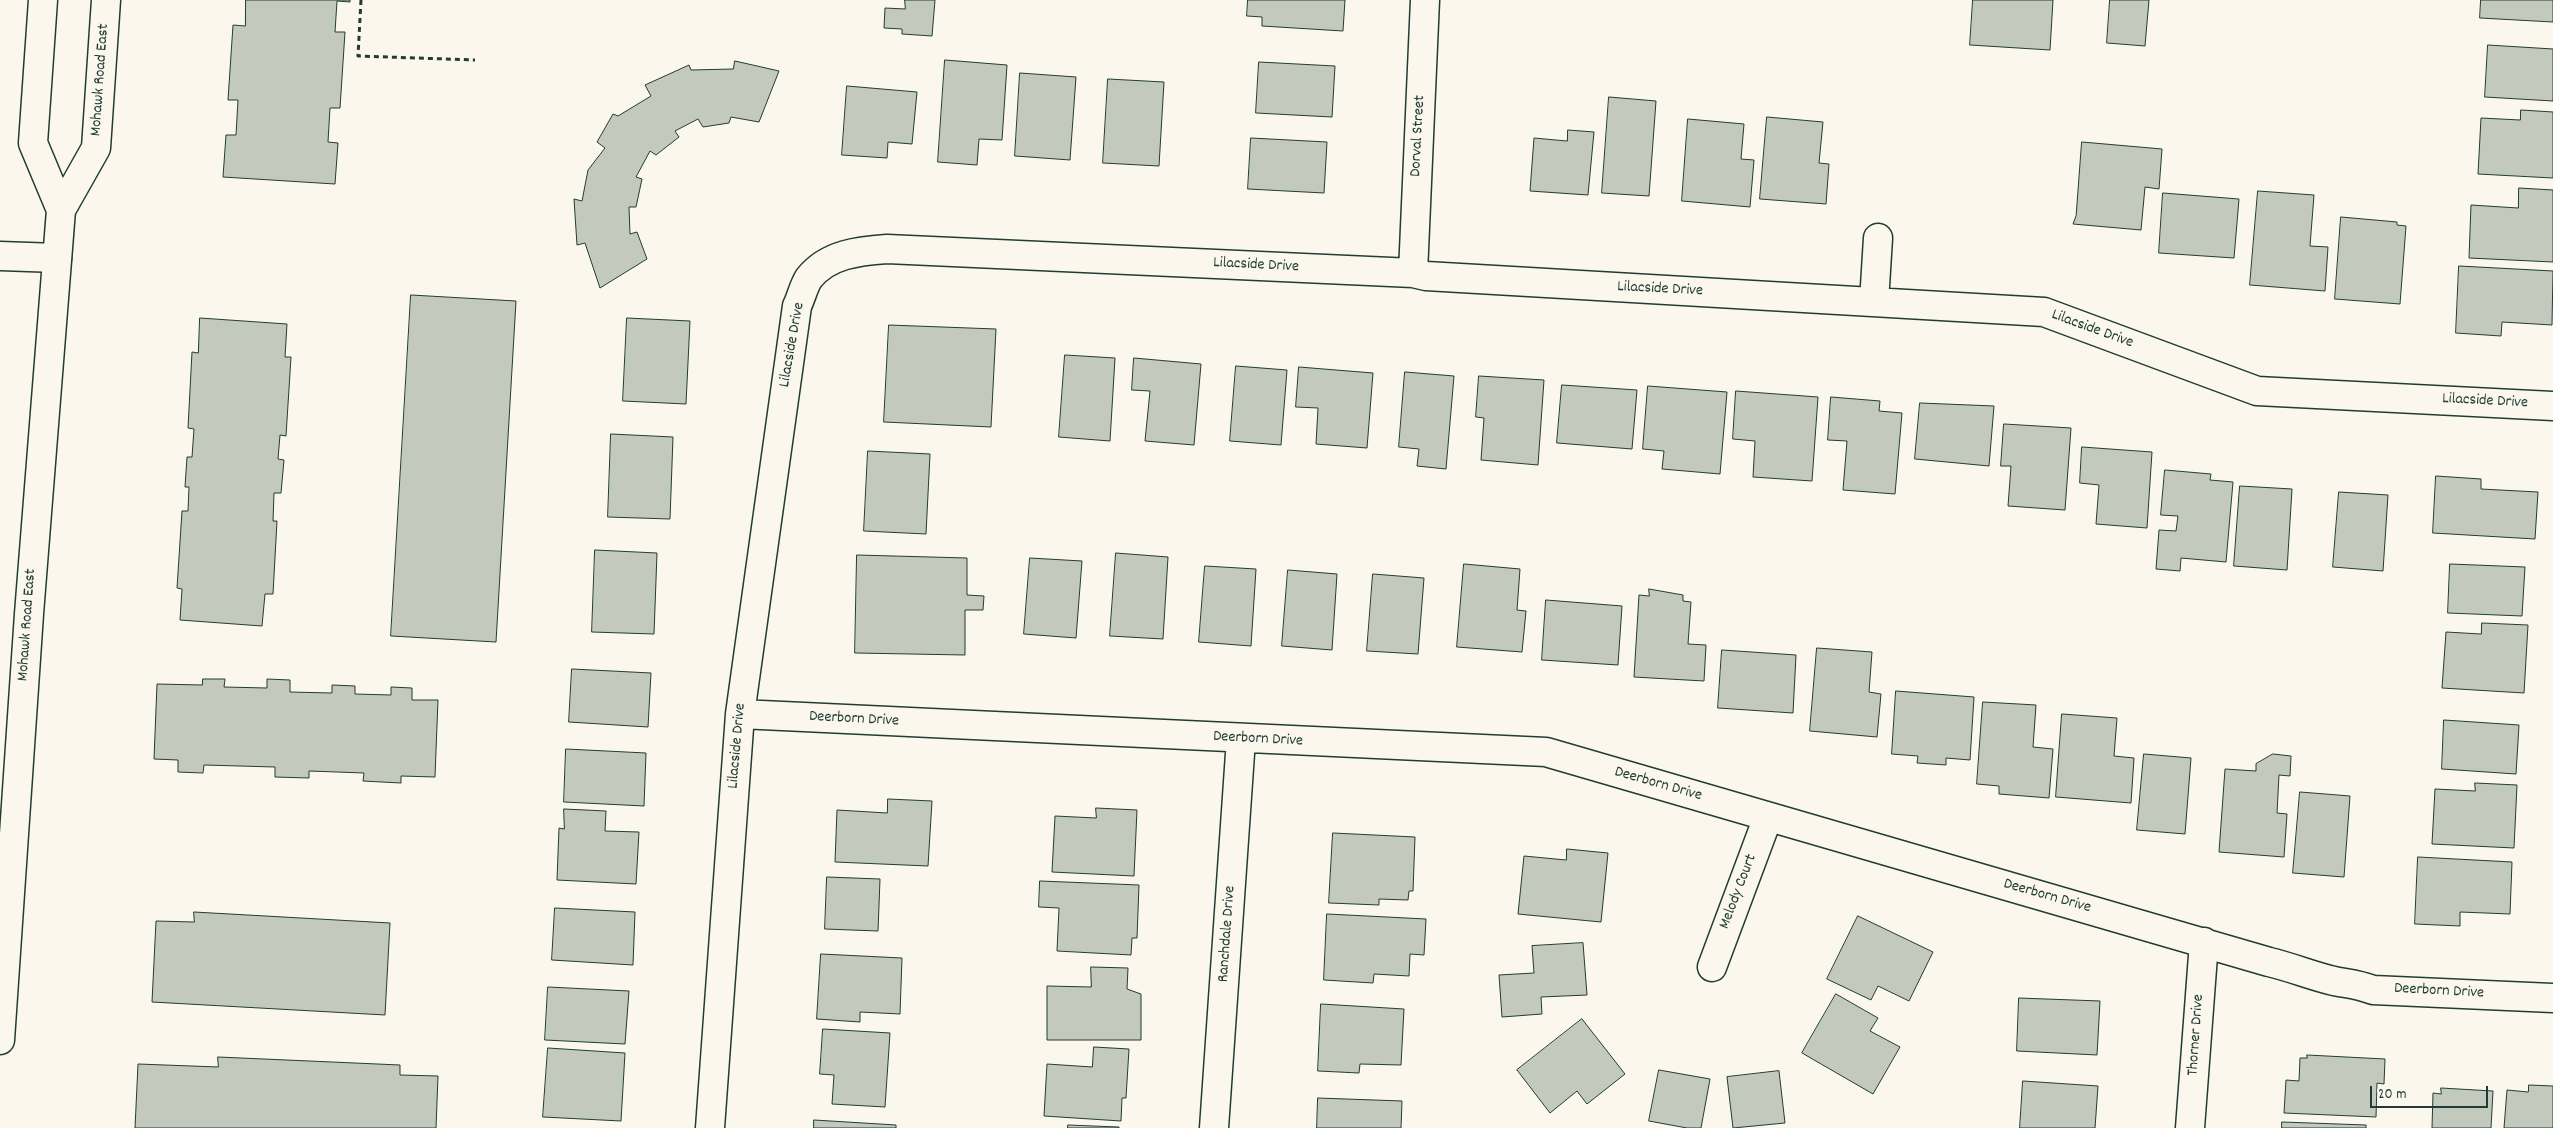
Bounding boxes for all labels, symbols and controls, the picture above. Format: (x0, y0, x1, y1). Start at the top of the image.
street label: Mohawk Road East (87, 23, 115, 137)
street label: Dorval Street (1407, 95, 1431, 177)
street label: Lilacside Drive (1213, 254, 1299, 278)
street label: Lilacside Drive (1617, 278, 1703, 302)
street label: Lilacside Drive (776, 301, 810, 389)
street label: Lilacside Drive (2048, 306, 2136, 354)
street label: Lilacside Drive (2442, 390, 2528, 414)
street label: Mohawk Road East (14, 568, 42, 682)
street label: Lilacside Drive (725, 702, 751, 790)
street label: Deerborn Drive (808, 708, 900, 732)
street label: Deerborn Drive (1212, 728, 1304, 752)
street label: Deerborn Drive (1612, 763, 1704, 807)
street label: Melody Court (1716, 852, 1762, 932)
street label: Deerborn Drive (2001, 875, 2093, 919)
street label: Ranchdale Drive (1215, 885, 1241, 983)
street label: Deerborn Drive (2393, 980, 2485, 1004)
street label: Thorner Drive (2185, 994, 2209, 1076)
scale bar (2373, 1076, 2490, 1108)
text: 20 m (2378, 1084, 2406, 1106)

